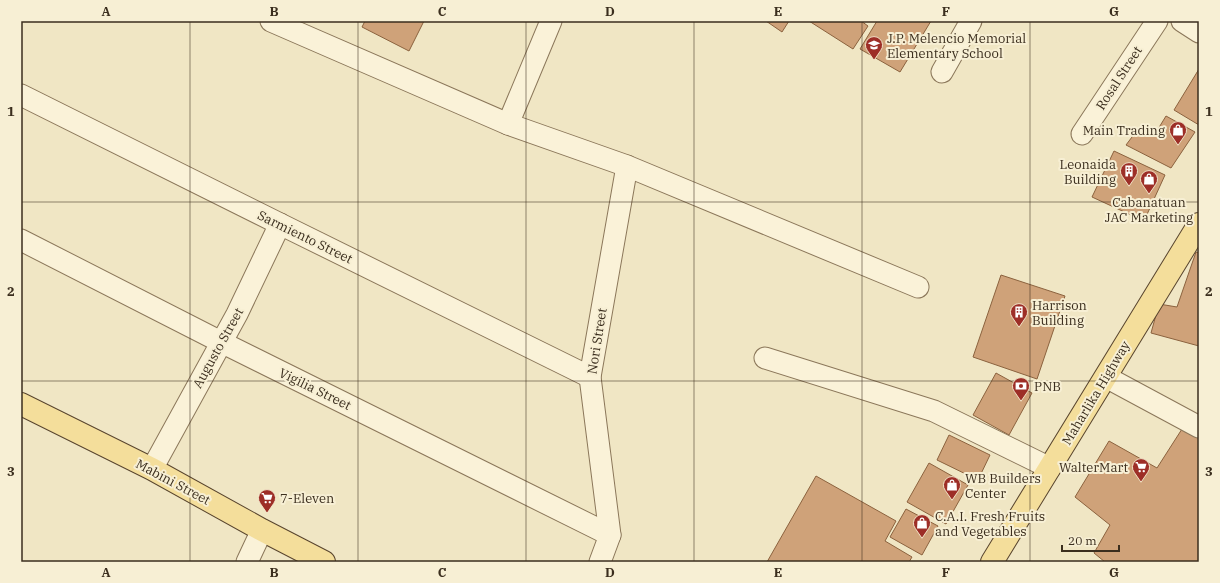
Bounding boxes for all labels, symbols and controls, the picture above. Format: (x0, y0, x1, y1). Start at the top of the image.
text: A (101, 3, 111, 20)
text: B (269, 3, 279, 20)
text: C (438, 3, 447, 20)
text: D (605, 3, 615, 20)
text: E (774, 3, 782, 20)
text: F (942, 3, 950, 20)
text: G (1109, 3, 1119, 20)
place label: J.P. Melencio Memorial Elementary School (887, 30, 1026, 62)
school or university icon: J.P. Melencio Memorial Elementary School (864, 35, 884, 60)
street label: Rosal Street (1092, 43, 1146, 113)
text: 1 (7, 103, 15, 120)
text: 1 (1205, 103, 1213, 120)
shop icon: Main Trading (1168, 120, 1188, 145)
place label: Main Trading (1083, 122, 1165, 139)
place label: Leonaida Building (1059, 156, 1116, 188)
building icon: Leonaida Building (1119, 161, 1139, 186)
shop icon: Cabanatuan JAC Marketing (1139, 169, 1159, 194)
place label: Cabanatuan JAC Marketing (1105, 194, 1193, 226)
street label: Sarmiento Street (255, 207, 356, 268)
text: 2 (7, 283, 15, 300)
text: 2 (1205, 283, 1213, 300)
place label: Harrison Building (1032, 297, 1087, 329)
building icon: Harrison Building (1009, 302, 1029, 327)
street label: Augusto Street (189, 304, 247, 391)
street label: Nori Street (583, 306, 611, 375)
street label: Maharlika Highway (1058, 338, 1134, 448)
street label: Vigilia Street (276, 364, 354, 414)
bank icon: PNB (1011, 376, 1031, 401)
place label: PNB (1034, 378, 1061, 395)
street label: Mabini Street (133, 455, 214, 509)
supermarket icon: WalterMart (1131, 457, 1151, 482)
place label: WalterMart (1059, 459, 1128, 476)
text: 3 (7, 463, 15, 480)
text: 3 (1205, 463, 1213, 480)
place label: WB Builders Center (965, 470, 1041, 502)
shop icon: WB Builders Center (942, 475, 962, 500)
supermarket icon: 7-Eleven (257, 488, 277, 513)
place label: 7-Eleven (280, 490, 334, 507)
place label: C.A.I. Fresh Fruits and Vegetables (935, 508, 1045, 540)
shop icon: C.A.I. Fresh Fruits and Vegetables (912, 513, 932, 538)
scale bar (1062, 527, 1119, 553)
text: 20 m (1068, 533, 1097, 548)
text: A (101, 564, 111, 581)
text: B (269, 564, 279, 581)
text: C (438, 564, 447, 581)
text: D (605, 564, 615, 581)
text: E (774, 564, 782, 581)
text: F (942, 564, 950, 581)
text: G (1109, 564, 1119, 581)

